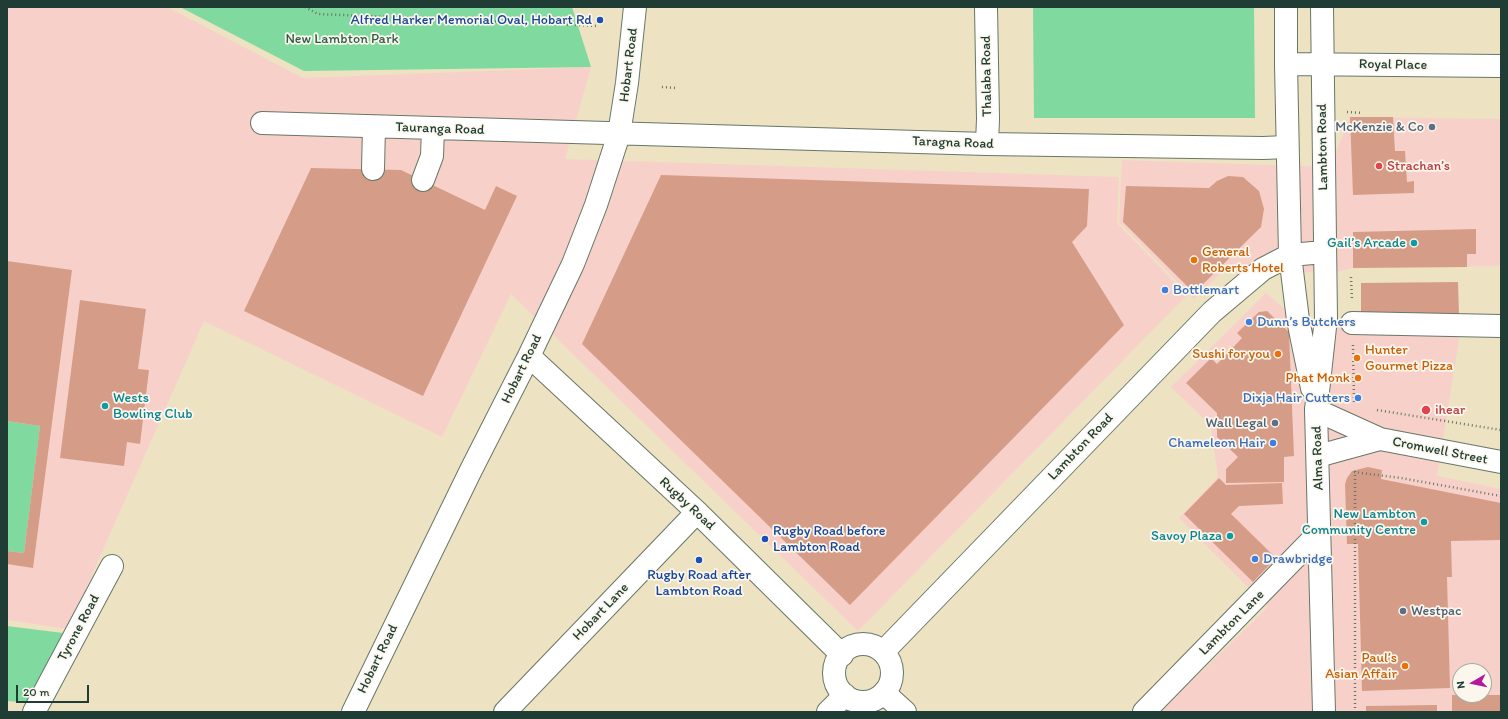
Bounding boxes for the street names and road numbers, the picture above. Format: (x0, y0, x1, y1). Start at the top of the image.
street label: Hobart Road (616, 27, 642, 103)
street label: Thalaba Road (978, 35, 996, 117)
street label: Royal Place (1359, 56, 1427, 74)
street label: Lambton Road (1314, 103, 1332, 191)
street label: Tauranga Road (395, 119, 485, 139)
street label: Taragna Road (912, 133, 994, 153)
street label: Hobart Road (498, 332, 546, 406)
street label: Lambton Road (1045, 410, 1117, 484)
street label: Alma Road (1308, 425, 1328, 491)
street label: Cromwell Street (1391, 433, 1489, 469)
street label: Rugby Road (655, 474, 719, 534)
street label: Hobart Lane (569, 580, 633, 644)
street label: Lambton Lane (1196, 587, 1268, 659)
street label: Tyrone Road (54, 592, 104, 664)
street label: Hobart Road (354, 622, 402, 696)

